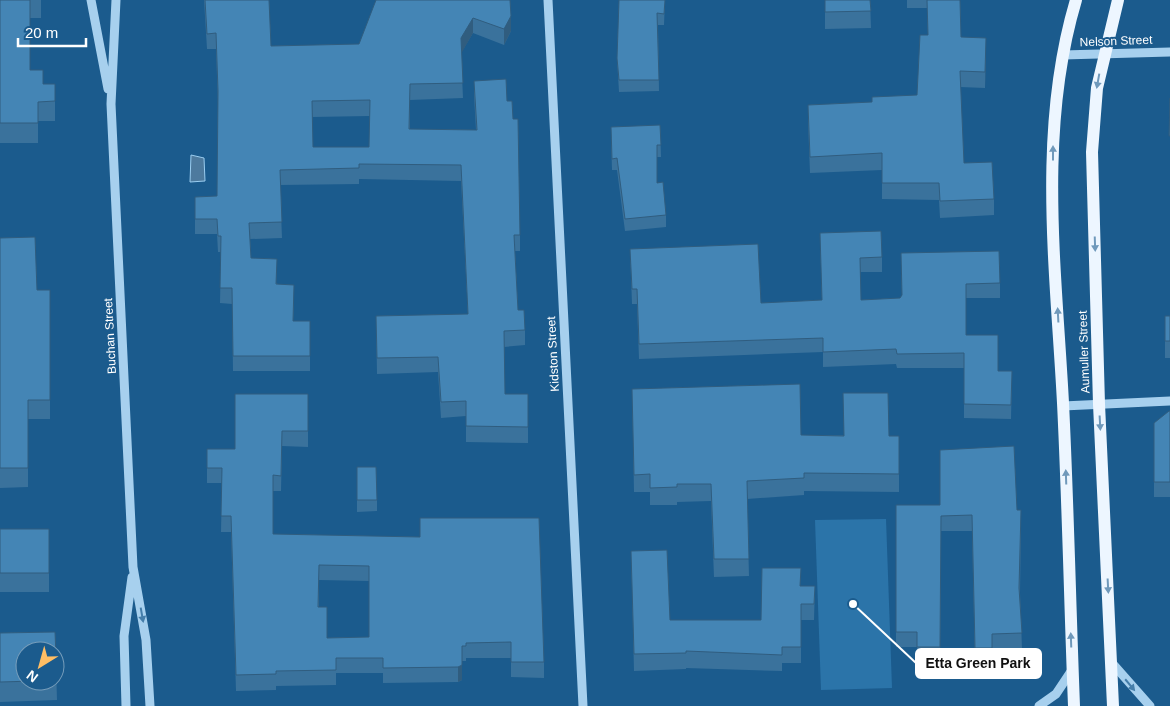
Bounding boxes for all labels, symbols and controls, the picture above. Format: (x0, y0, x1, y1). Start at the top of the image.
scale bar (18, 15, 85, 47)
text: 20 m (25, 24, 58, 41)
street label: Nelson Street (1079, 33, 1153, 49)
one-way arrow (1094, 74, 1102, 90)
one-way arrow (1048, 144, 1056, 160)
one-way arrow (1091, 236, 1099, 252)
street label: Buchan Street (101, 297, 119, 374)
one-way arrow (1053, 307, 1061, 323)
street label: Aumuller Street (1076, 310, 1092, 394)
street label: Kidston Street (544, 315, 562, 392)
one-way arrow (1096, 416, 1104, 432)
one-way arrow (1061, 469, 1069, 485)
one-way arrow (1104, 578, 1112, 594)
one-way arrow (138, 608, 146, 623)
one-way arrow (1067, 632, 1075, 648)
north arrow (15, 641, 65, 691)
callout: Etta Green Park (916, 649, 1041, 678)
text: Etta Green Park (925, 655, 1031, 671)
text: N (23, 667, 41, 686)
one-way arrow (1125, 678, 1136, 691)

